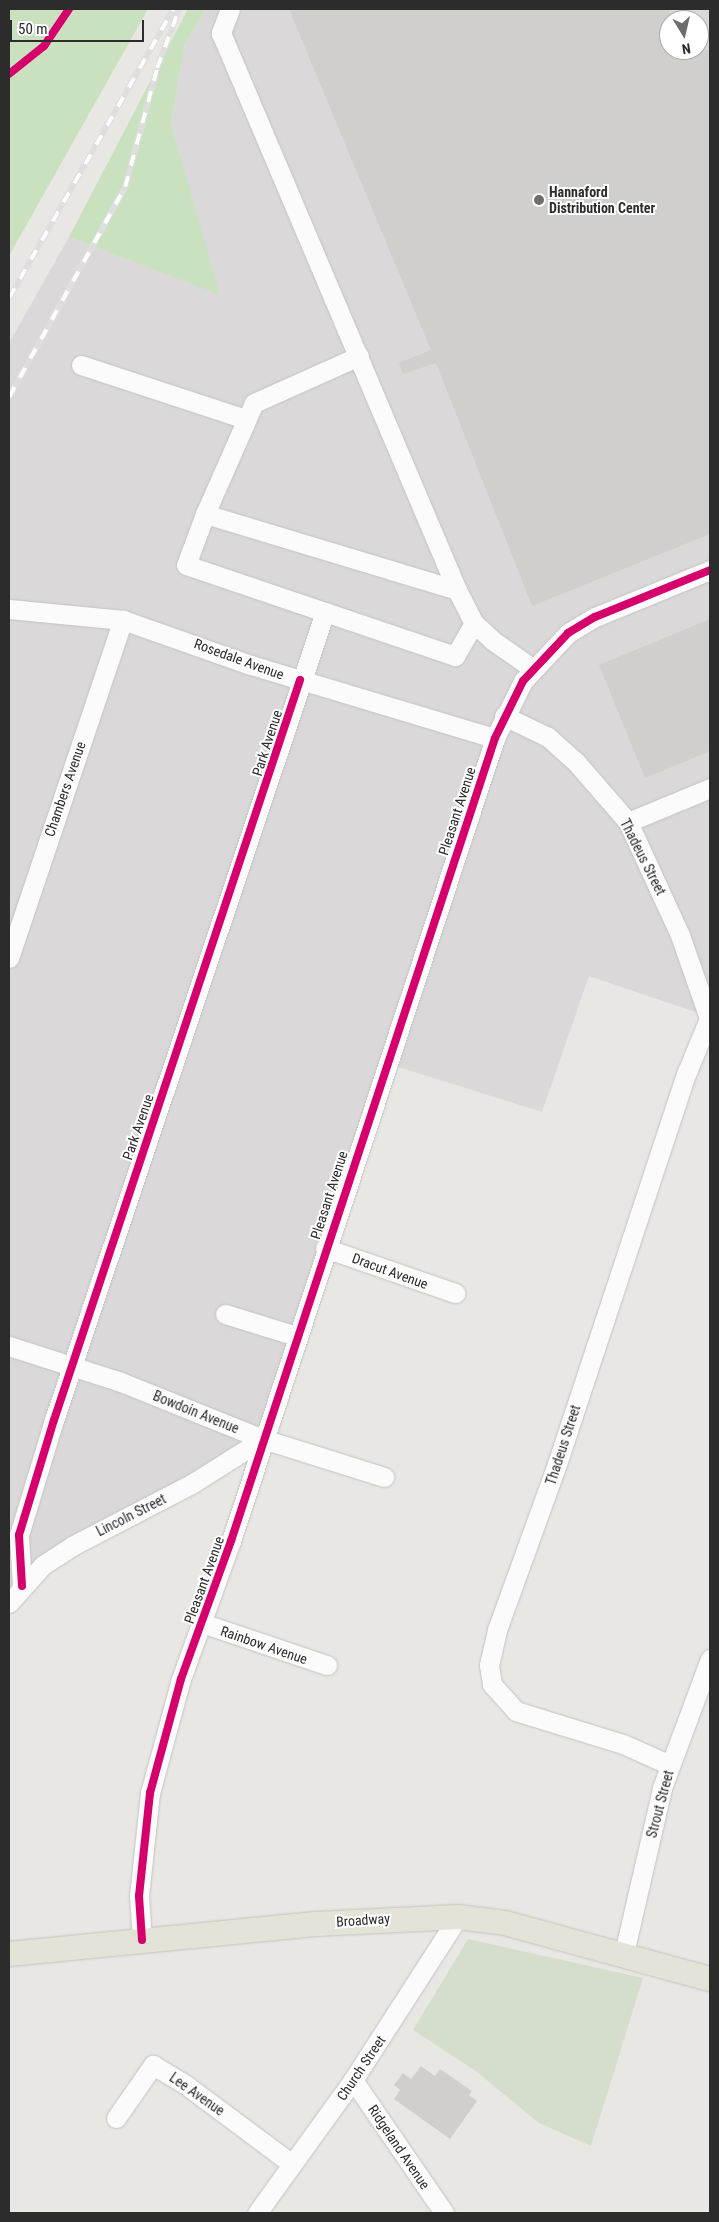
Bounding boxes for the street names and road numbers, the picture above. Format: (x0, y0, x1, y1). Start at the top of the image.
street label: Rosedale Avenue (192, 635, 286, 683)
street label: Park Avenue (248, 708, 286, 778)
street label: Chambers Avenue (41, 739, 89, 839)
street label: Pleasant Avenue (435, 765, 479, 857)
street label: Thadeus Street (617, 816, 669, 898)
street label: Park Avenue (119, 1092, 157, 1162)
street label: Pleasant Avenue (307, 1149, 351, 1241)
street label: Dracut Avenue (350, 1249, 430, 1293)
street label: Bowdoin Avenue (151, 1387, 241, 1437)
street label: Thadeus Street (542, 1403, 584, 1487)
street label: Lincoln Street (93, 1490, 169, 1540)
street label: Pleasant Avenue (180, 1534, 228, 1626)
street label: Rainbow Avenue (218, 1622, 310, 1668)
street label: Strout Street (643, 1768, 677, 1840)
street label: Broadway (335, 1910, 391, 1930)
street label: Church Street (333, 2032, 389, 2104)
street label: Lee Avenue (166, 2069, 228, 2119)
street label: Ridgeland Avenue (365, 2102, 433, 2192)

